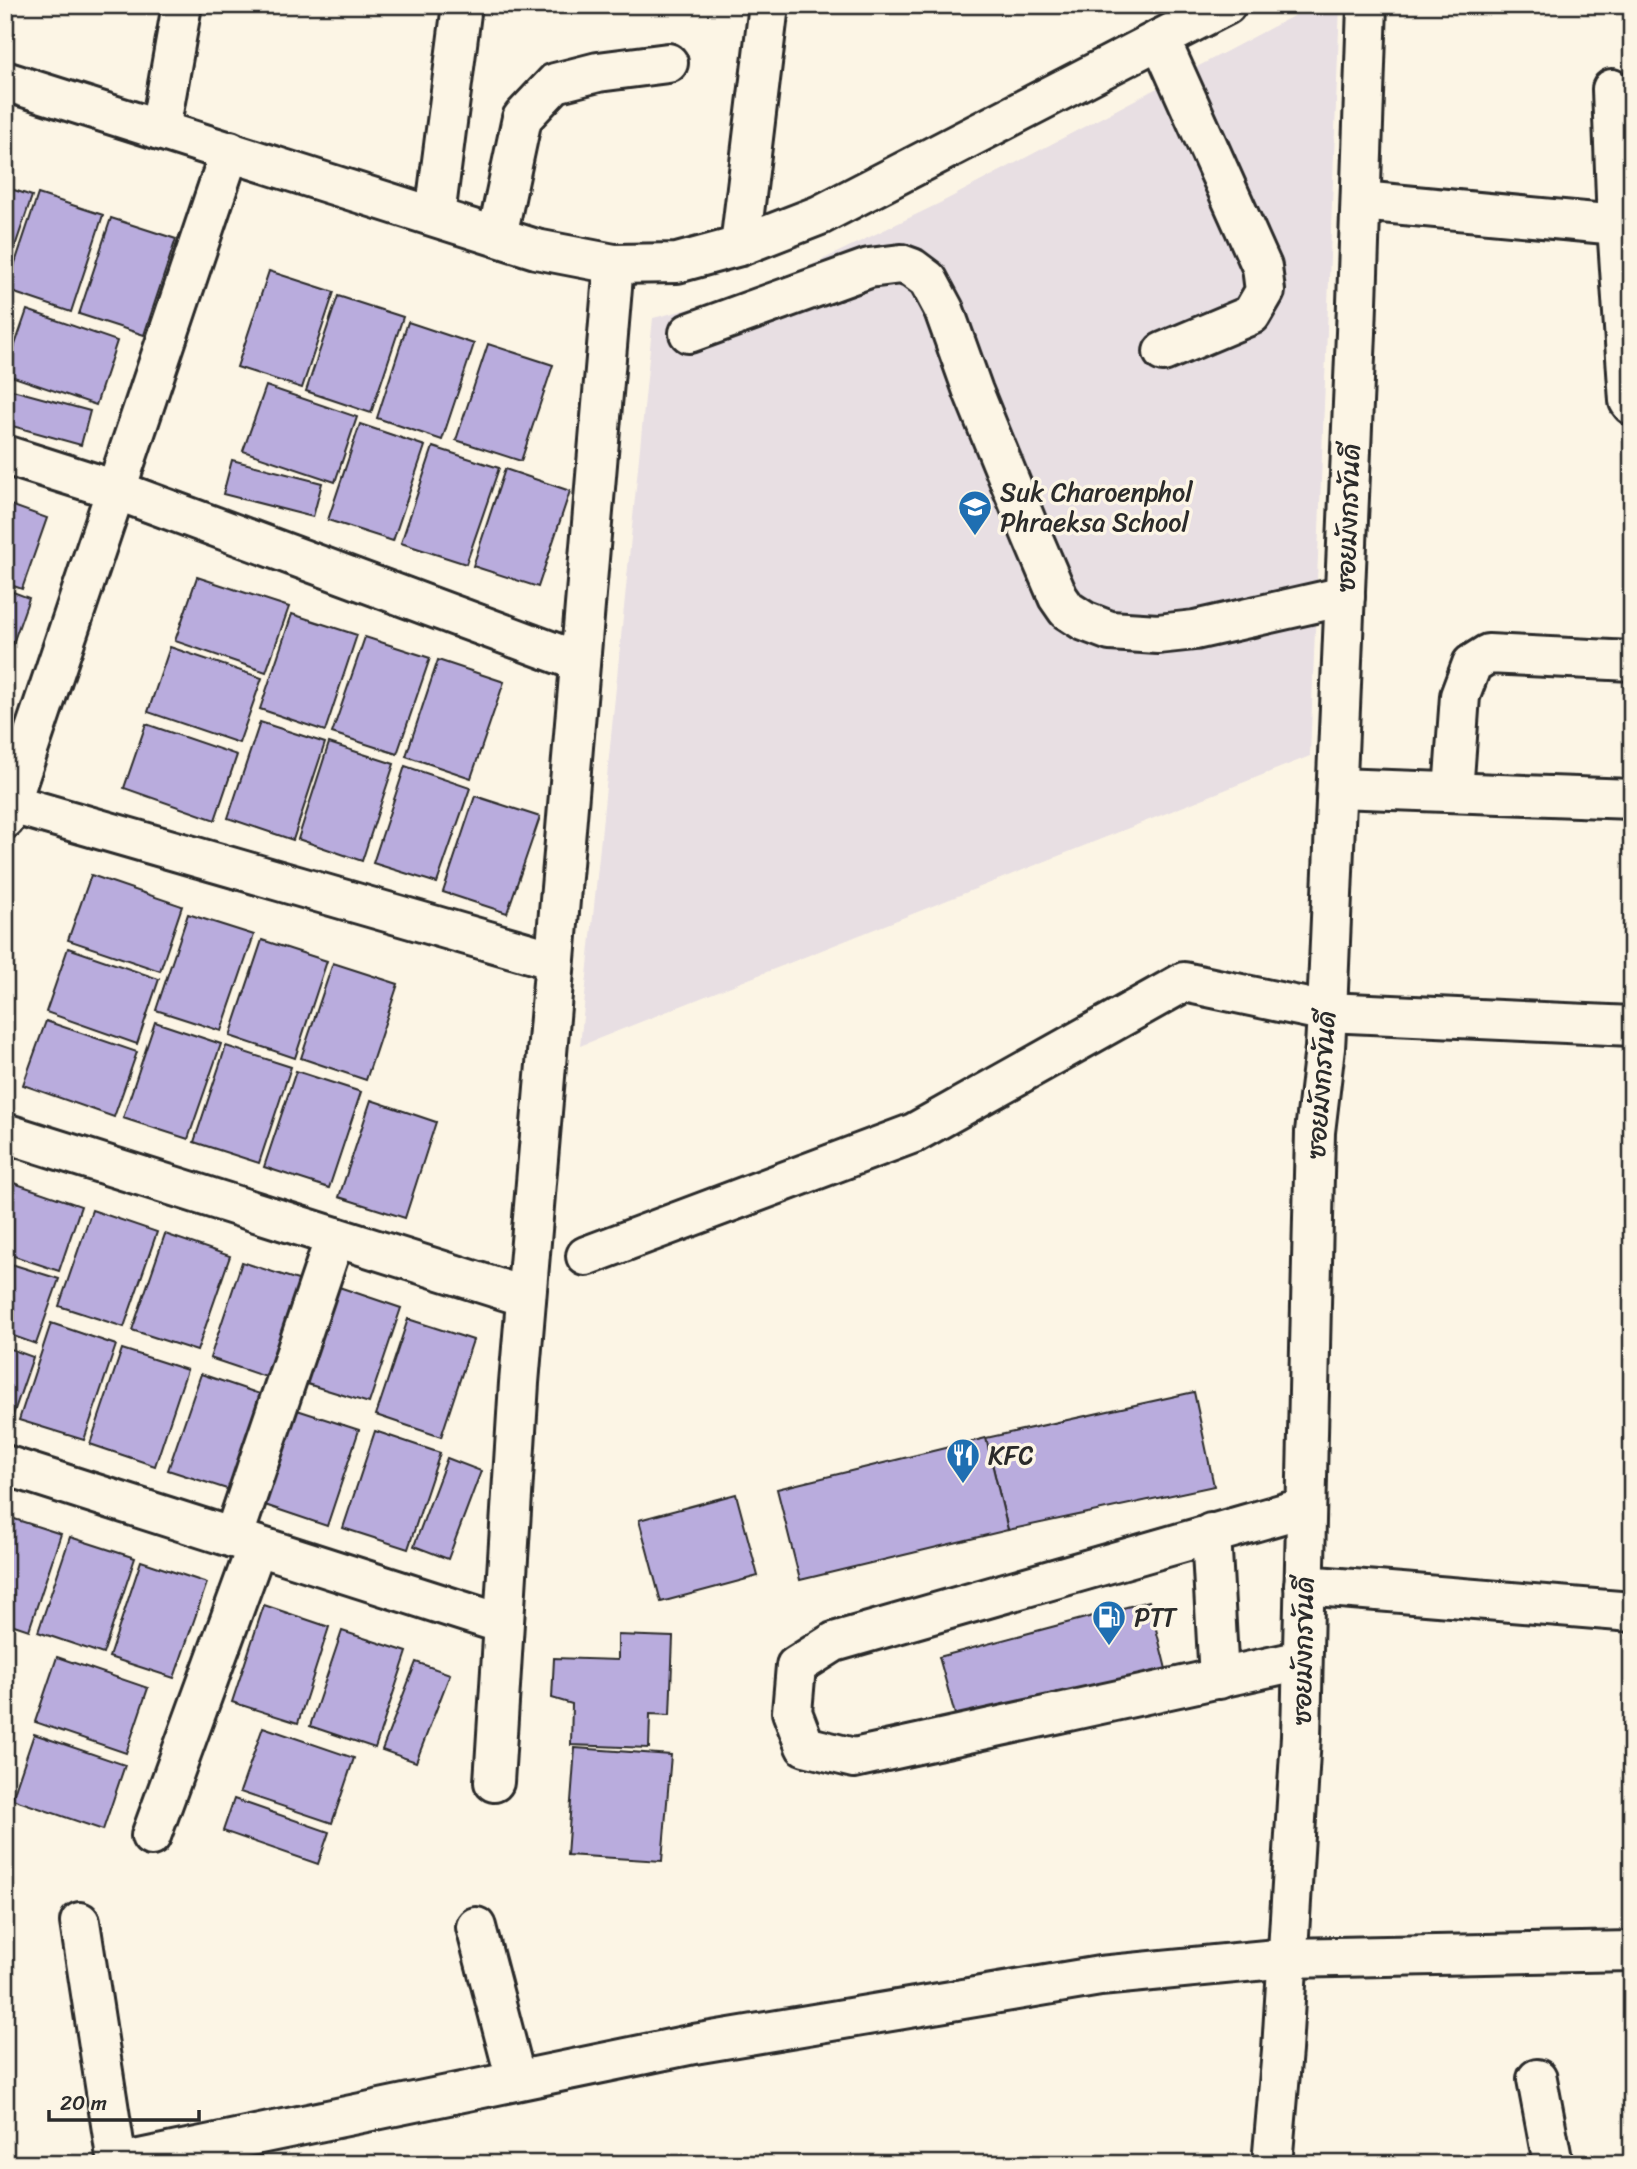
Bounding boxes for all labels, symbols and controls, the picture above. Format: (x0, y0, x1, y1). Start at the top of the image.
street label: ซอยมังกรขันดี (1322, 440, 1374, 593)
place label: Suk Charoenphol Phraeksa School (1000, 469, 1193, 545)
school or university icon: Suk Charoenphol Phraeksa School (956, 488, 994, 537)
street label: ซอยมังกรขันดี (1293, 1007, 1349, 1160)
place label: KFC (988, 1432, 1034, 1478)
restaurant icon: KFC (944, 1436, 982, 1485)
street label: ซอยมังกรขันดี (1279, 1574, 1327, 1725)
place label: PTT (1134, 1594, 1179, 1640)
fuel station icon: PTT (1090, 1598, 1128, 1647)
scale bar (49, 2078, 200, 2122)
text: 20 m (60, 2084, 107, 2122)

